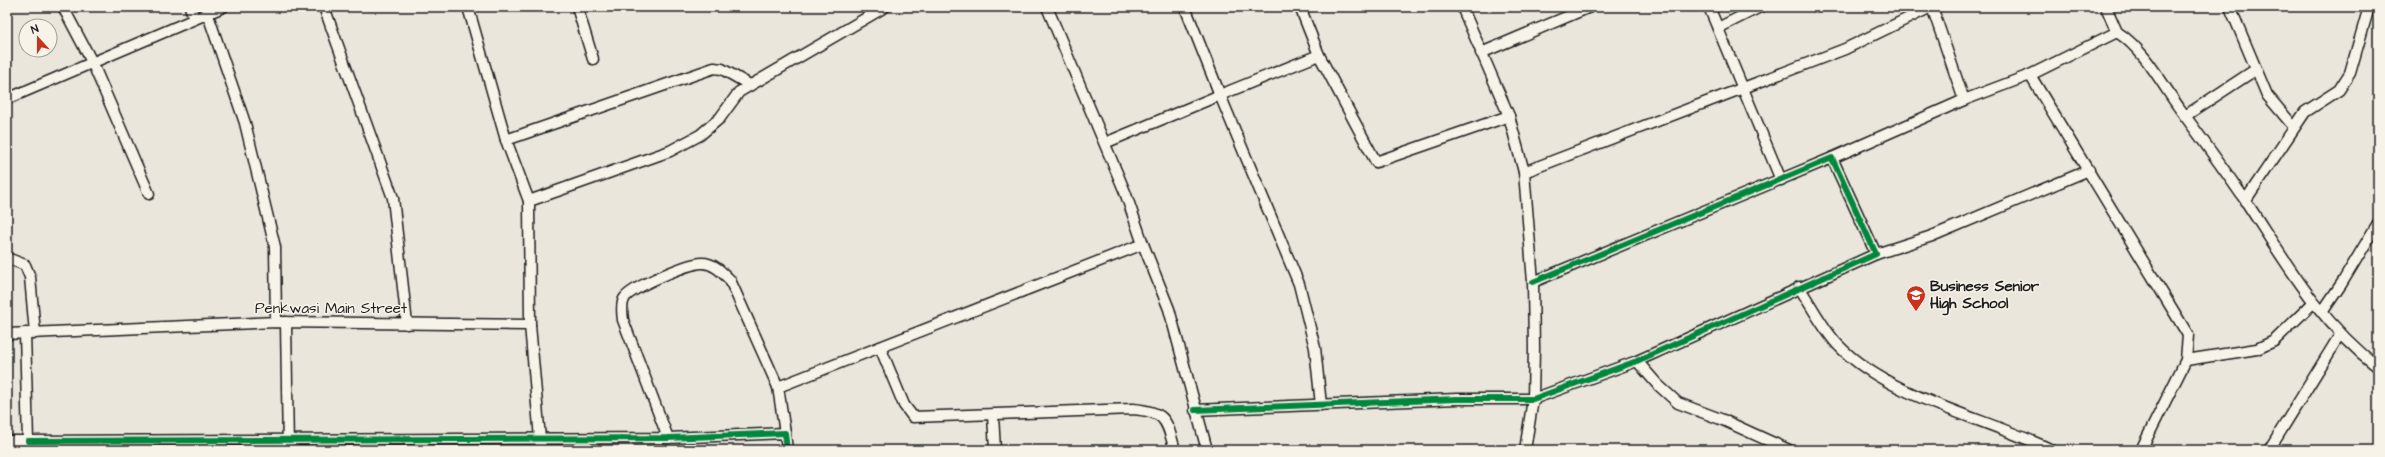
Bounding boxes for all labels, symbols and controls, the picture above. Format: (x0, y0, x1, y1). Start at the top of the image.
north arrow (18, 18, 58, 58)
text: N (29, 21, 41, 37)
place label: Business Senior High School (1930, 276, 2040, 316)
school or university icon: Business Senior High School (1905, 284, 1927, 312)
street label: Penkwasi Main Street (255, 298, 407, 319)

